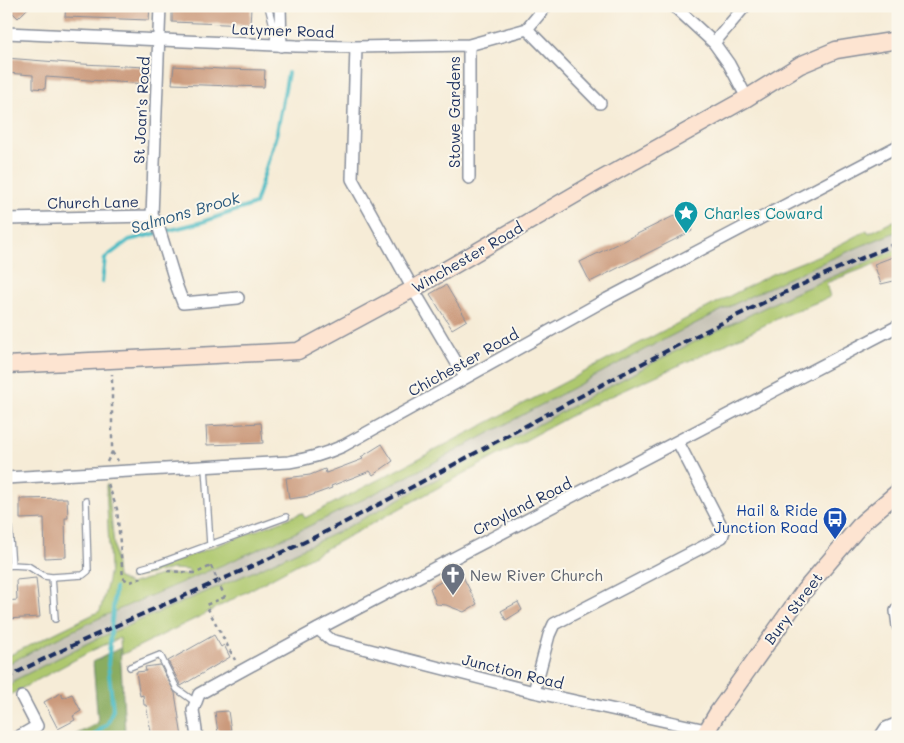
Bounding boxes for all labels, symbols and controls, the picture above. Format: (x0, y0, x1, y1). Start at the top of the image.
street label: Latymer Road (231, 18, 335, 42)
street label: St Joan's Road (128, 56, 154, 164)
street label: Stowe Gardens (444, 56, 464, 168)
water label: Salmons Brook (128, 186, 242, 238)
street label: Church Lane (47, 191, 139, 213)
place icon: Charles Coward (673, 200, 699, 234)
place label: Charles Coward (704, 203, 823, 223)
street label: Winchester Road (408, 217, 526, 297)
street label: Chichester Road (404, 323, 522, 401)
street label: Croyland Road (469, 473, 575, 539)
place label: Hail & Ride Junction Road (714, 500, 818, 537)
bus stop icon: Hail & Ride Junction Road (822, 506, 848, 540)
church icon: New River Church (440, 562, 466, 596)
place label: New River Church (470, 565, 603, 585)
street label: Bury Street (759, 568, 827, 648)
street label: Junction Road (460, 649, 566, 693)

